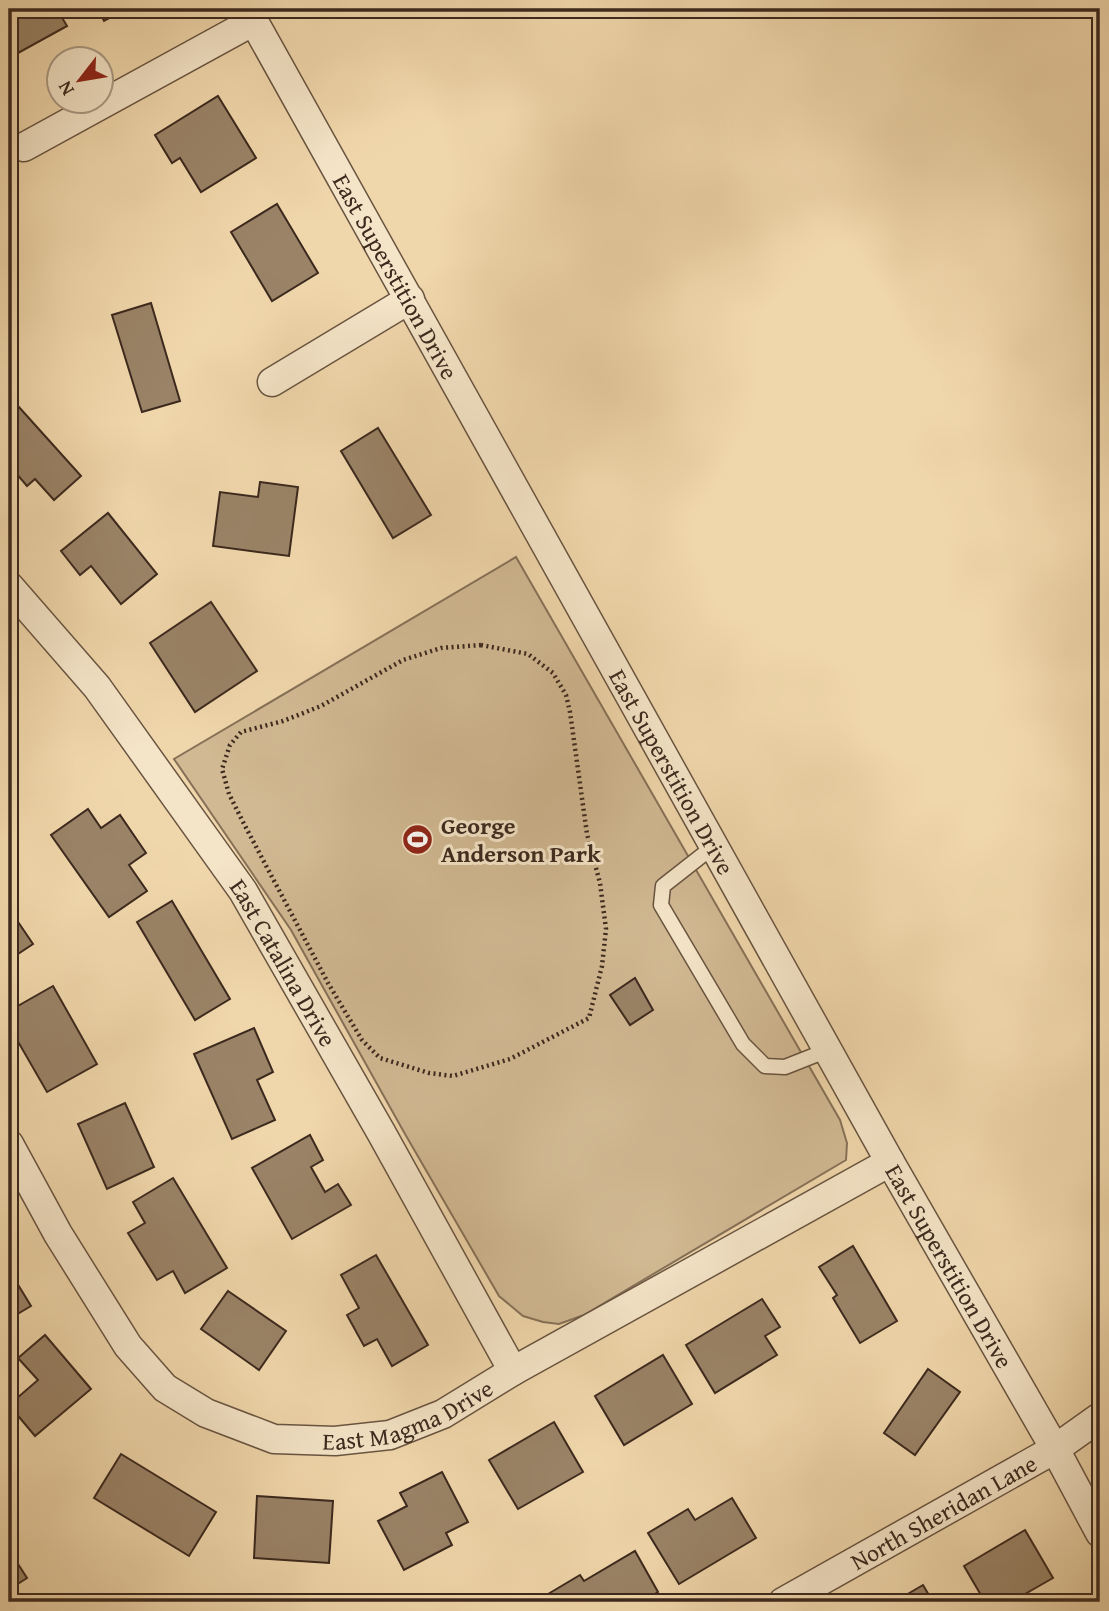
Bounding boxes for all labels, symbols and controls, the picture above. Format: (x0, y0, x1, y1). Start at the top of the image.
north arrow (46, 46, 116, 116)
text: N (50, 76, 81, 101)
street label: East Superstition Drive (325, 167, 467, 385)
street label: East Superstition Drive (601, 662, 744, 881)
place label: George Anderson Park (441, 808, 601, 871)
sports icon: George Anderson Park (401, 822, 435, 856)
street label: East Catalina Drive (222, 871, 346, 1053)
street label: East Superstition Drive (877, 1157, 1022, 1375)
street label: East Magma Drive (322, 1370, 499, 1458)
street label: North Sheridan Lane (844, 1445, 1043, 1578)

